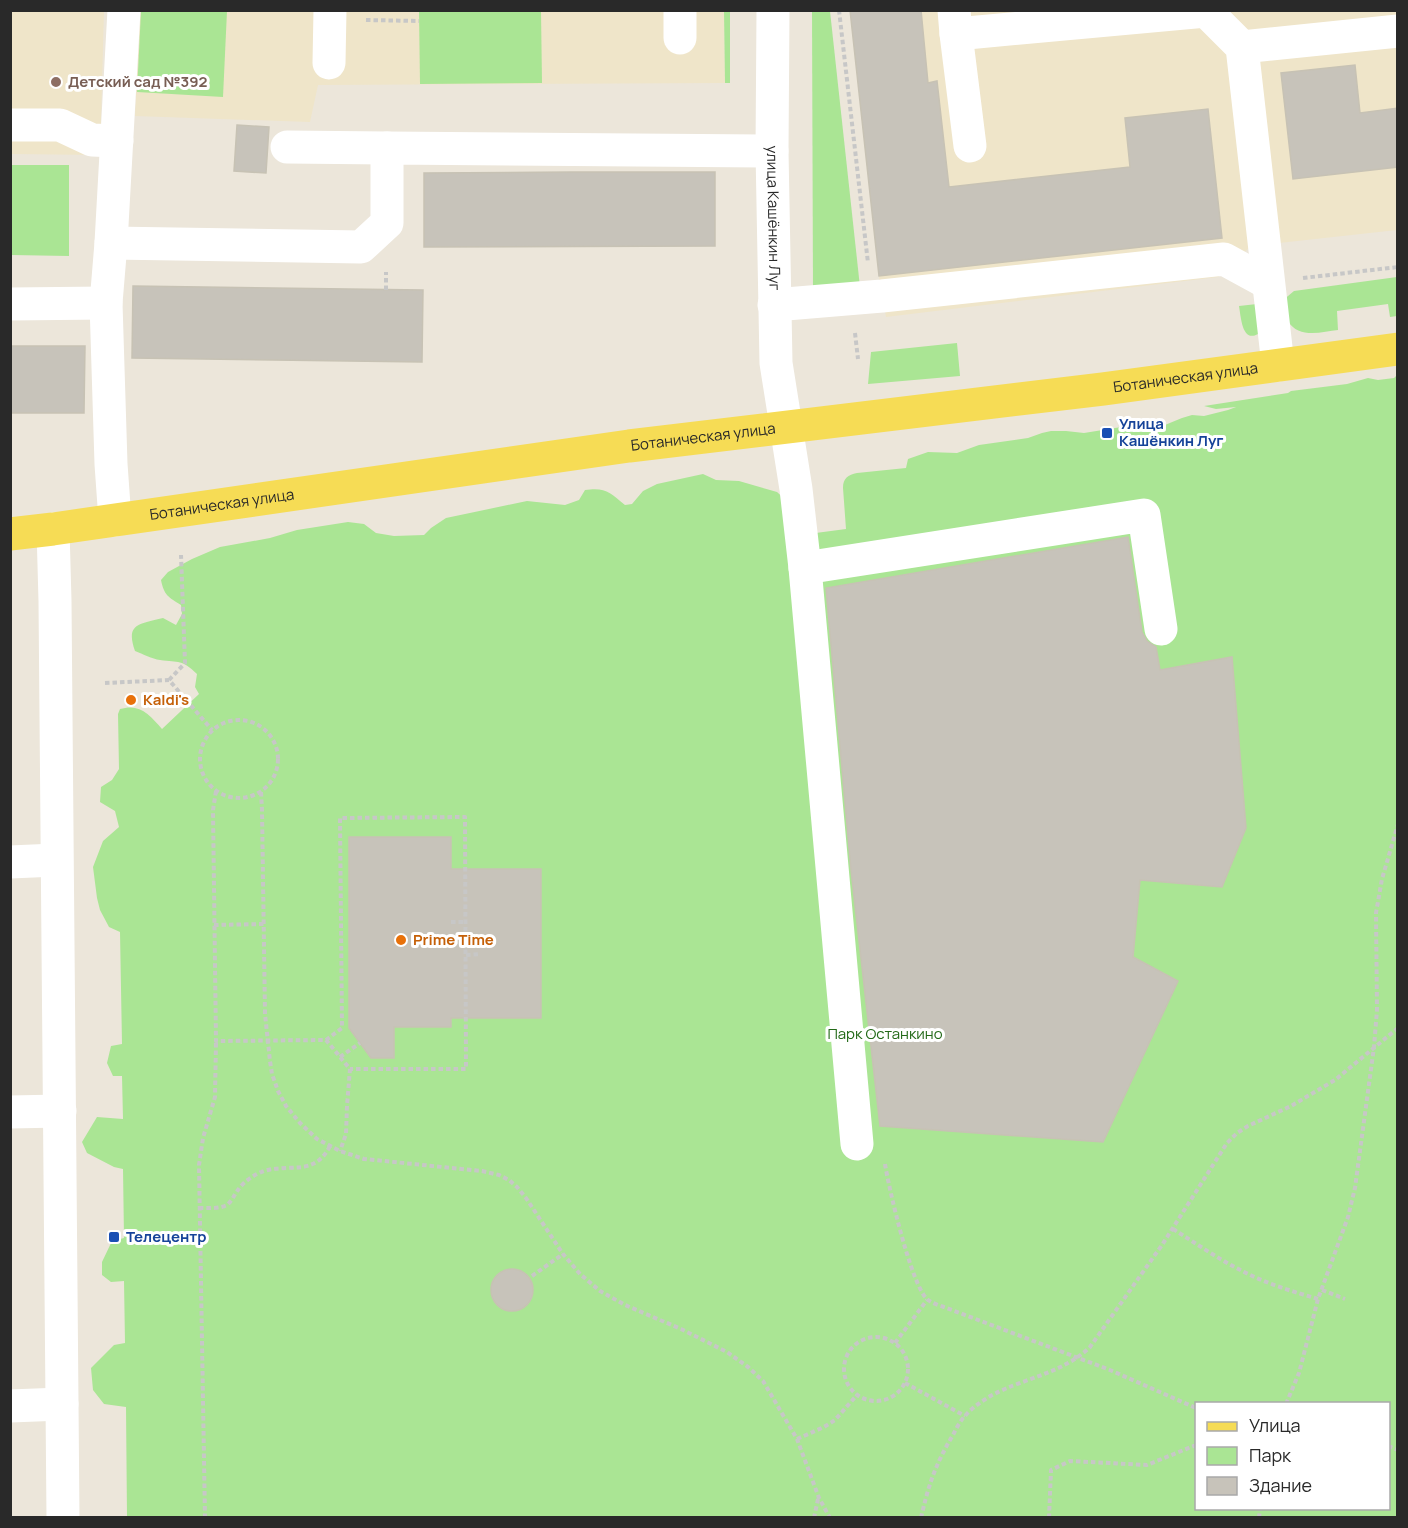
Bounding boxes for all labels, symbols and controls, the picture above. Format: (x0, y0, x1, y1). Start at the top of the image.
place label: Детский сад №392 (68, 71, 207, 92)
marker: Детский сад №392 (49, 75, 63, 89)
street label: улица Кашёнкин Луг (762, 145, 786, 291)
street label: Ботаническая улица (1112, 357, 1259, 397)
place label: Улица Кашёнкин Луг (1119, 413, 1224, 451)
street label: Ботаническая улица (630, 417, 777, 456)
marker: Улица Кашёнкин Луг (1100, 426, 1114, 440)
street label: Ботаническая улица (148, 483, 295, 525)
place label: Kaldi's (143, 689, 189, 710)
marker: Kaldi's (124, 693, 138, 707)
place label: Prime Time (413, 929, 494, 950)
marker: Prime Time (394, 933, 408, 947)
park label: Парк Останкино (827, 1023, 943, 1044)
place label: Телецентр (126, 1226, 207, 1247)
marker: Телецентр (107, 1230, 121, 1244)
legend (1195, 1402, 1390, 1510)
text: Улица (1249, 1413, 1301, 1437)
text: Парк (1249, 1443, 1292, 1467)
text: Здание (1249, 1473, 1312, 1497)

